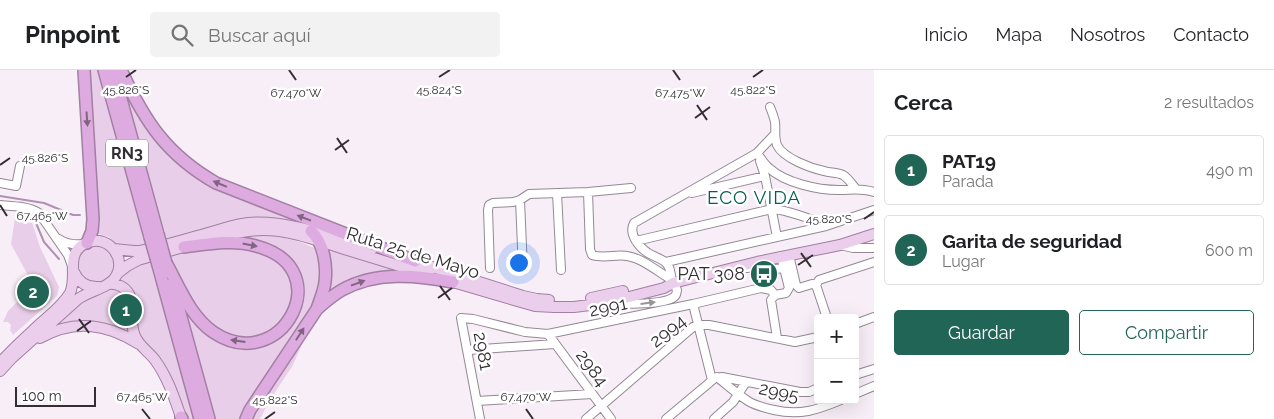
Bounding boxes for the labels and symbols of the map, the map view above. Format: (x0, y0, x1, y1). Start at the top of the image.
text: 45.826°S (103, 83, 149, 97)
text: 45.824°S (416, 83, 462, 97)
text: 45.822°S (730, 83, 776, 97)
text: 67.470°W (271, 86, 322, 100)
text: 67.475°W (655, 86, 706, 100)
one-way arrow (83, 111, 91, 127)
road number: RN3 (106, 140, 148, 166)
text: 45.826°S (22, 151, 68, 165)
one-way arrow (213, 180, 227, 188)
district label: ECO VIDA (707, 186, 801, 208)
text: 67.465°W (16, 209, 68, 223)
text: 45.820°S (806, 212, 852, 226)
one-way arrow (297, 213, 312, 221)
street label: Ruta 25 de Mayo (344, 222, 483, 283)
one-way arrow (242, 241, 258, 249)
your location (506, 250, 532, 276)
bus stop icon: PAT 308 (749, 259, 779, 289)
place label: PAT 308 (677, 263, 745, 284)
pin: 2 (17, 273, 49, 311)
one-way arrow (351, 279, 366, 287)
pin: 1 (110, 291, 142, 329)
street label: 2991 (587, 292, 629, 321)
one-way arrow (641, 299, 657, 307)
street label: 2994 (645, 310, 690, 351)
one-way arrow (296, 327, 305, 341)
street label: 2981 (470, 330, 498, 372)
one-way arrow (230, 337, 246, 345)
street label: 2984 (572, 345, 613, 390)
street label: 2995 (757, 377, 801, 406)
scale bar (15, 384, 96, 407)
text: 67.465°W (116, 390, 168, 404)
text: 67.470°W (501, 390, 552, 404)
text: 45.822°S (252, 393, 298, 407)

